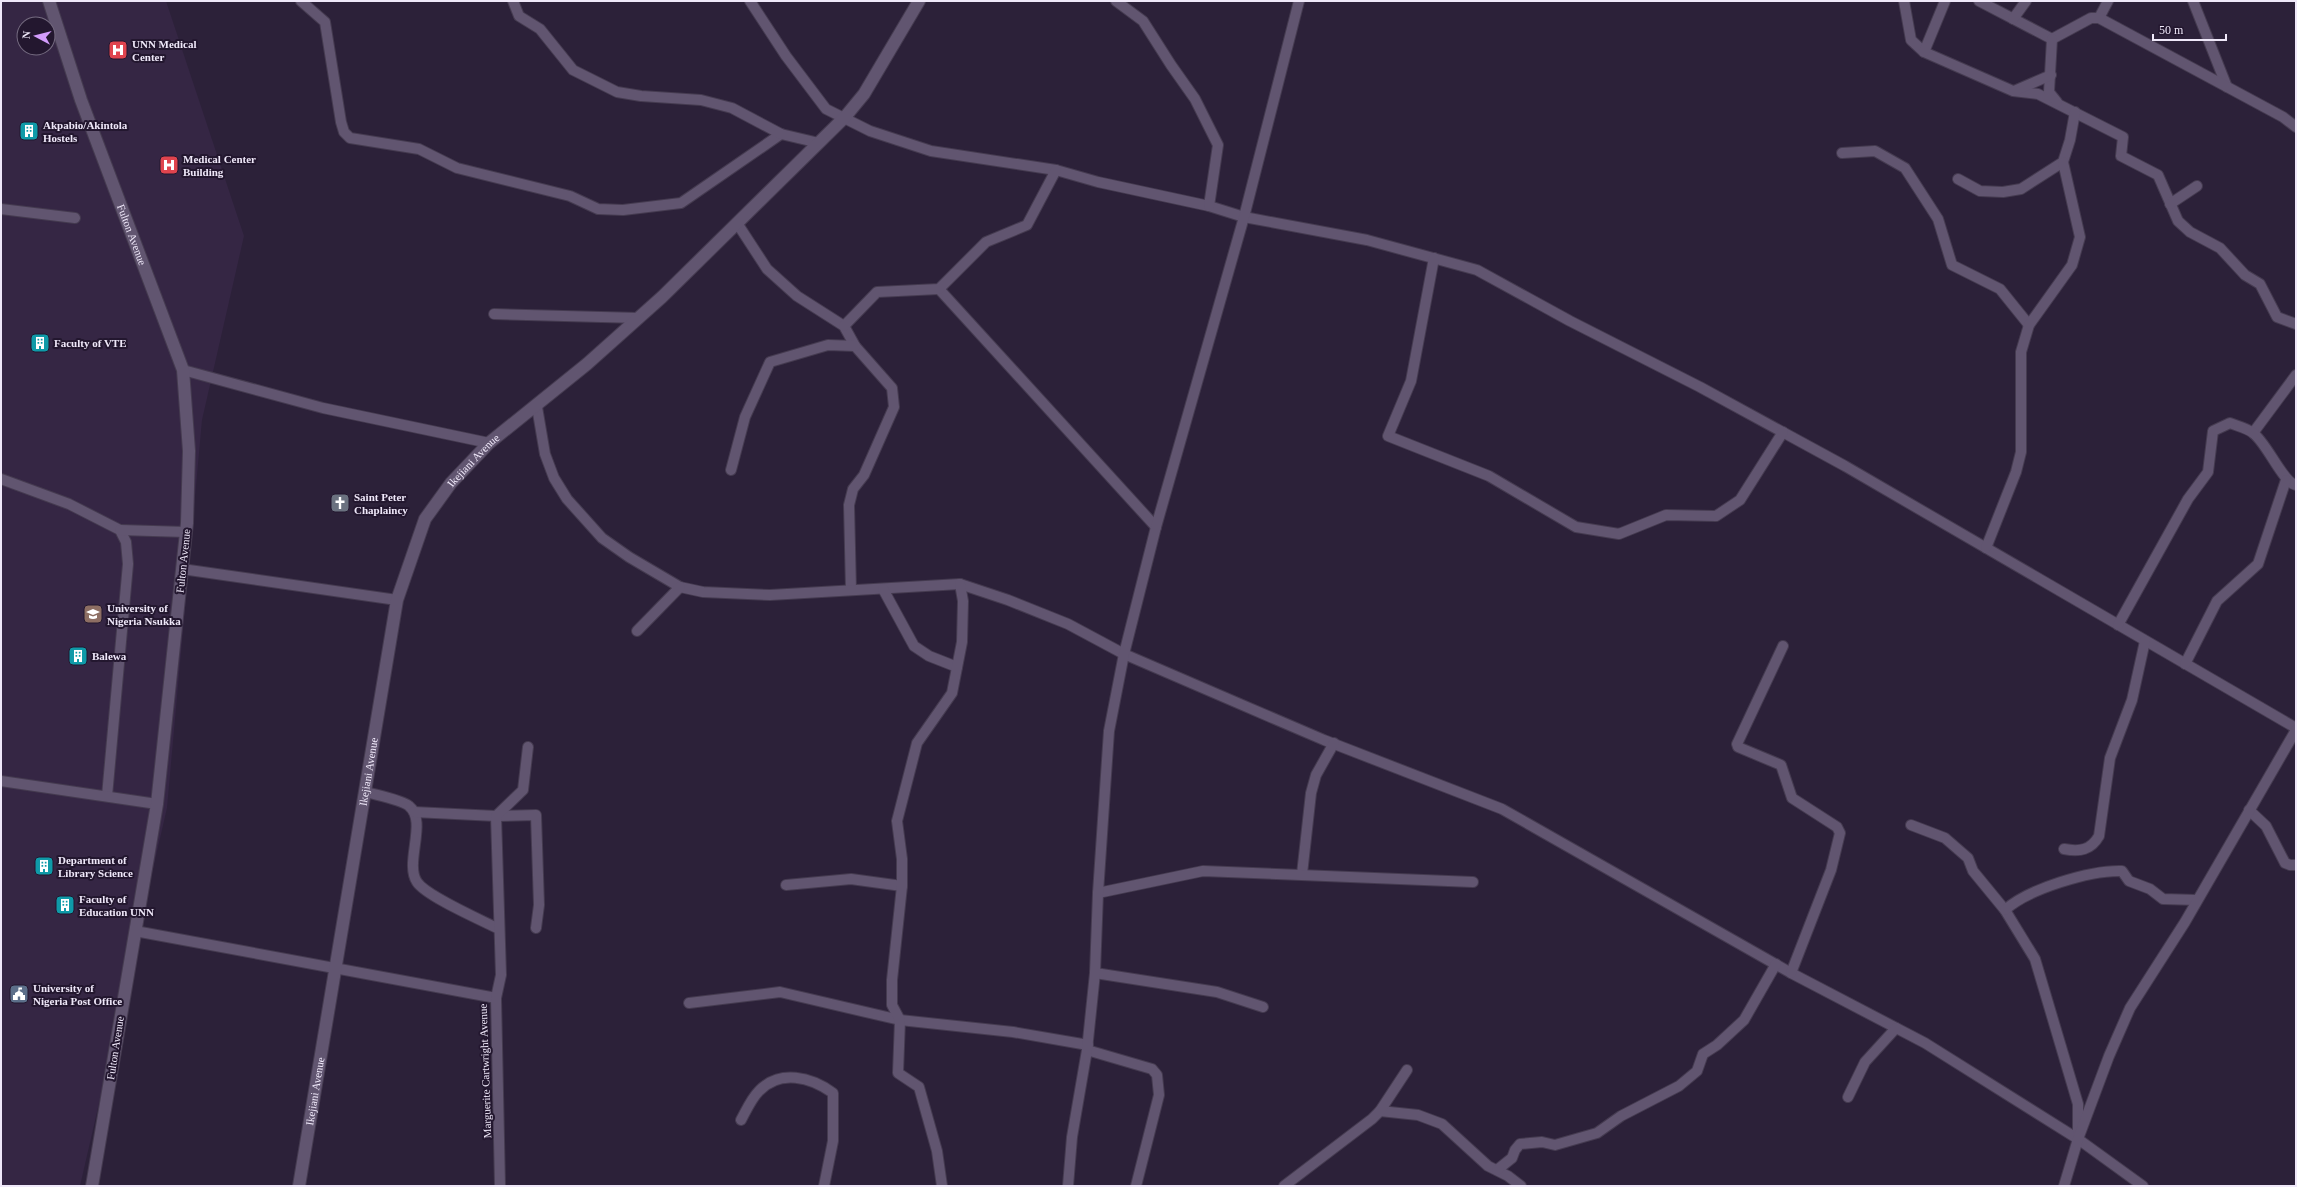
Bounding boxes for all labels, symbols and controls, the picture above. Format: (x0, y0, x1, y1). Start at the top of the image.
north arrow (16, 16, 56, 56)
scale bar (2153, 16, 2226, 42)
text: 50 m (2159, 23, 2184, 37)
text: N (20, 30, 33, 39)
place label: UNN Medical Center (132, 38, 196, 63)
hospital icon: UNN Medical Center (107, 39, 129, 61)
place label: Akpabio/Akintola Hostels (43, 119, 128, 144)
building icon: Akpabio/Akintola Hostels (18, 120, 40, 142)
place label: Medical Center Building (183, 153, 256, 178)
hospital icon: Medical Center Building (158, 154, 180, 176)
street label: Fulton Avenue (115, 202, 149, 267)
building icon: Faculty of VTE (29, 332, 51, 354)
place label: Faculty of VTE (54, 337, 127, 349)
street label: Ikejiani Avenue (444, 431, 502, 489)
place label: Saint Peter Chaplaincy (354, 491, 408, 516)
church icon: Saint Peter Chaplaincy (329, 492, 351, 514)
street label: Fulton Avenue (174, 528, 192, 594)
place label: University of Nigeria Nsukka (107, 602, 181, 627)
school or university icon: University of Nigeria Nsukka (82, 603, 104, 625)
building icon: Balewa (67, 645, 89, 667)
place label: Balewa (92, 650, 127, 662)
street label: Ikejiani Avenue (357, 737, 380, 807)
place label: Department of Library Science (58, 854, 133, 879)
building icon: Department of Library Science (33, 855, 55, 877)
place label: Faculty of Education UNN (79, 893, 154, 918)
building icon: Faculty of Education UNN (54, 894, 76, 916)
place label: University of Nigeria Post Office (33, 982, 122, 1007)
public building icon: University of Nigeria Post Office (8, 983, 30, 1005)
street label: Marguerite Cartwright Avenue (477, 1003, 493, 1138)
street label: Fulton Avenue (104, 1015, 126, 1081)
street label: Ikejiani Avenue (303, 1056, 326, 1126)

